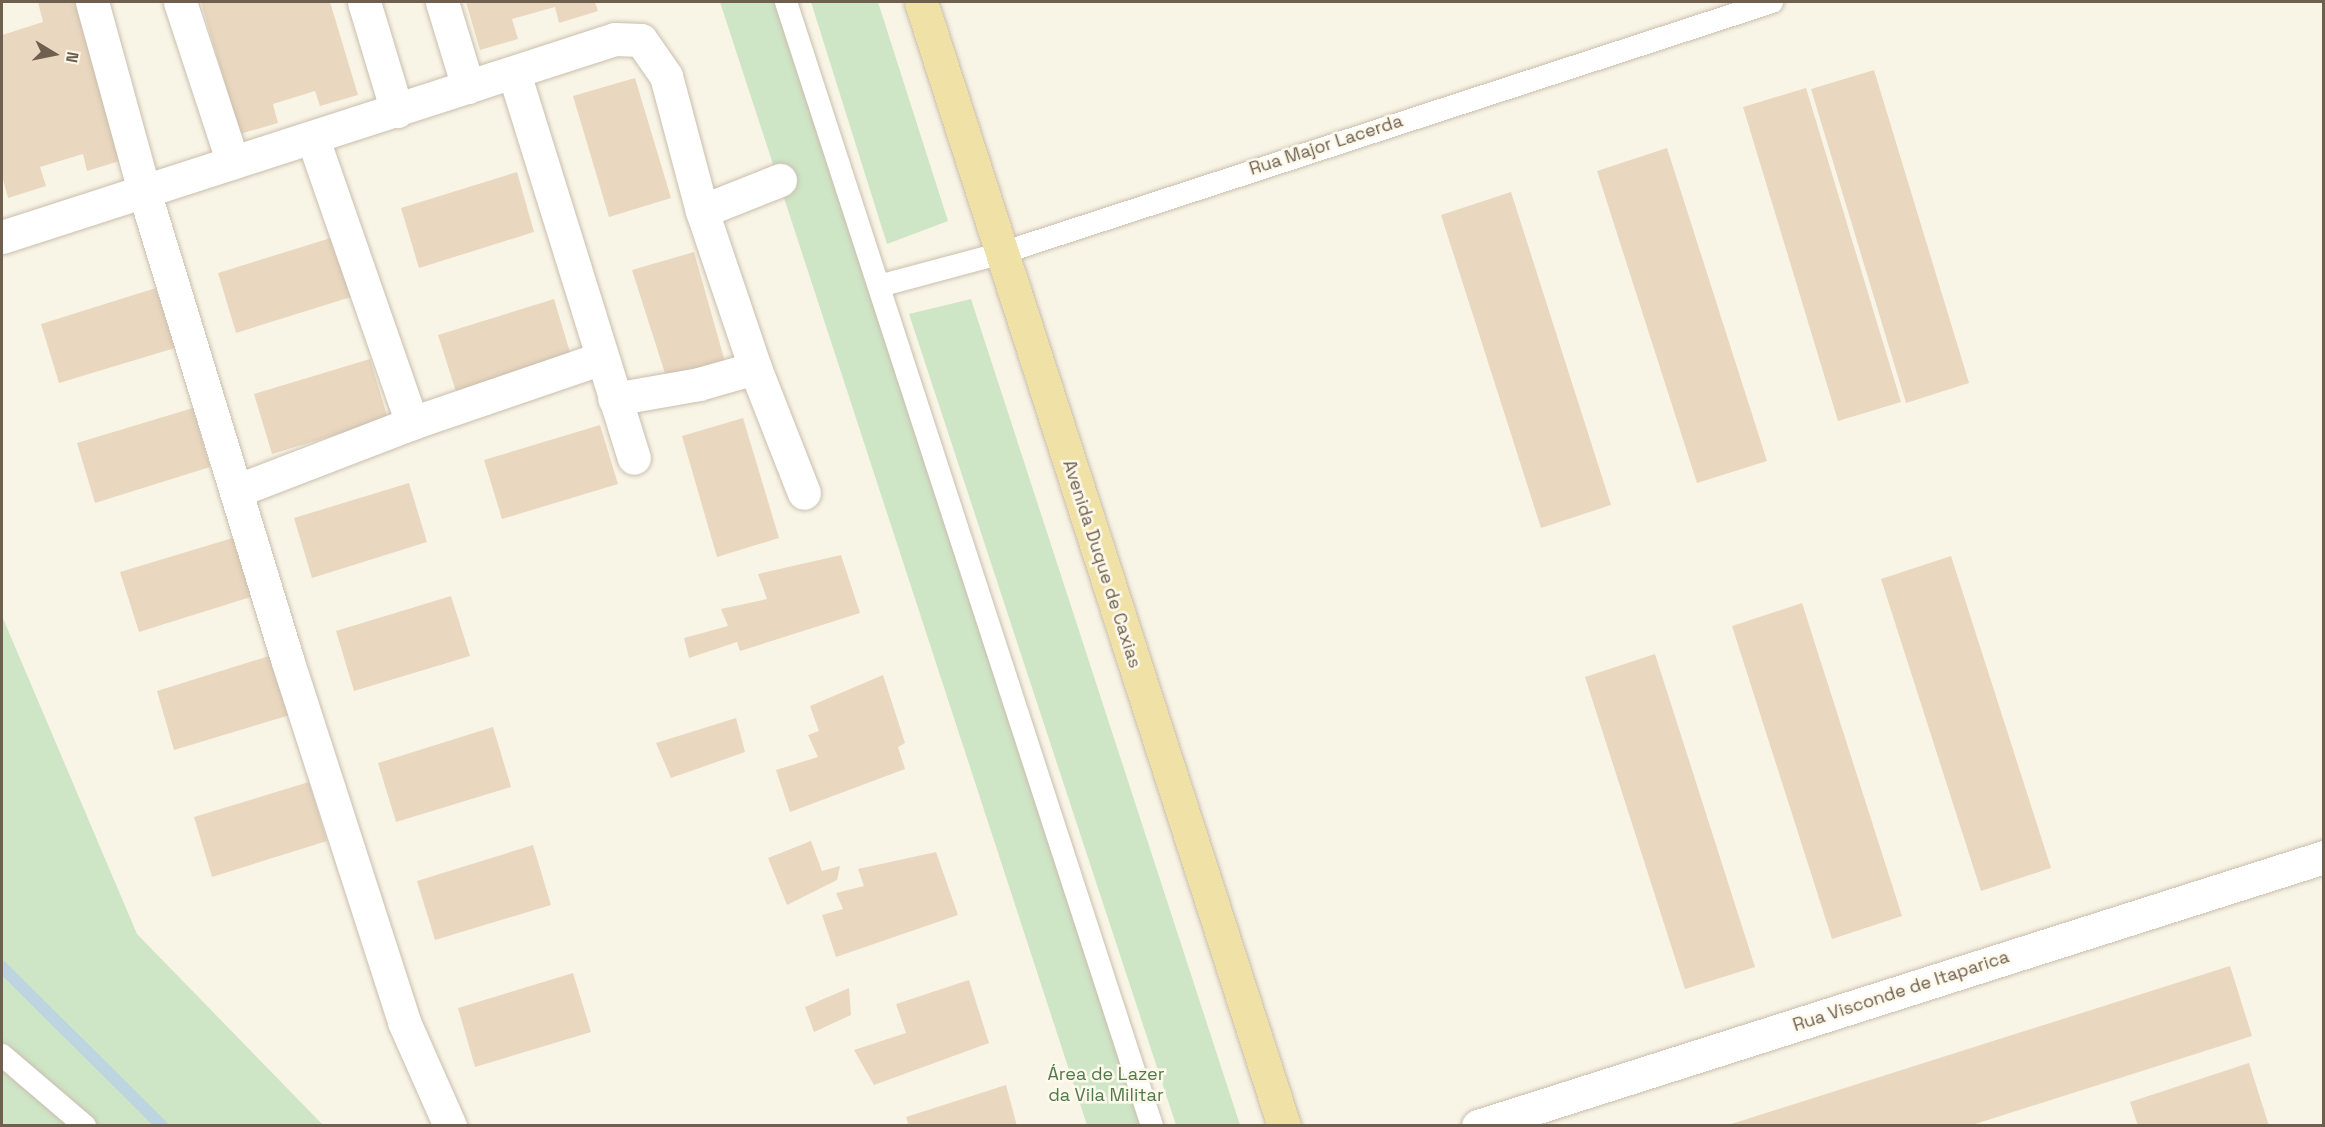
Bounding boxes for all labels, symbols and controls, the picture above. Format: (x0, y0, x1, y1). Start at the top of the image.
north arrow (24, 24, 84, 84)
text: N (61, 50, 83, 64)
street label: Rua Major Lacerda (1247, 110, 1405, 180)
street label: Avenida Duque de Caxias (1058, 457, 1146, 671)
street label: Rua Visconde de Itaparica (1790, 946, 2012, 1036)
park label: Área de Lazer da Vila Militar (1048, 1064, 1164, 1106)

